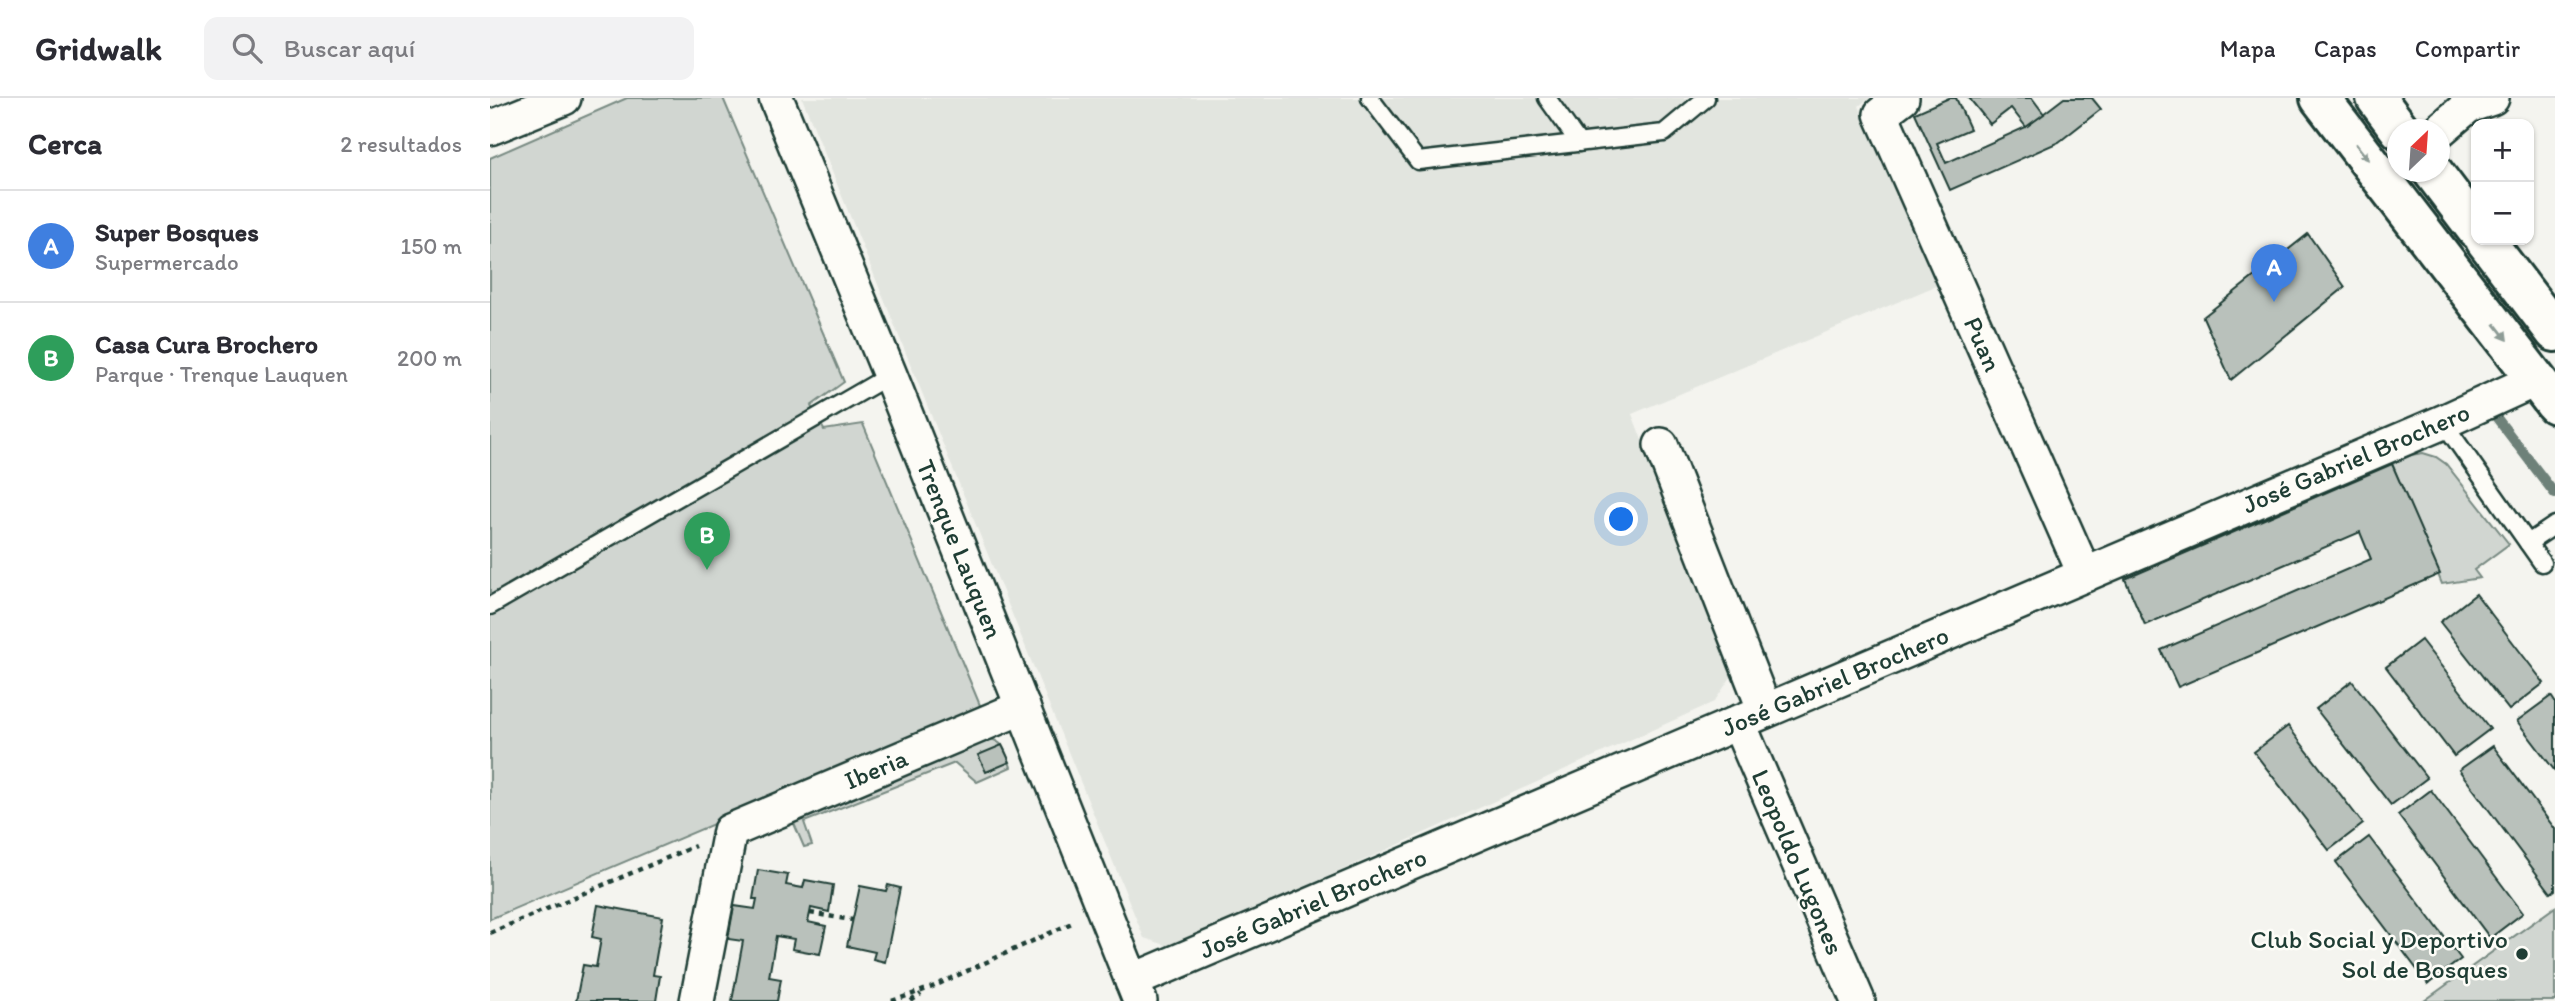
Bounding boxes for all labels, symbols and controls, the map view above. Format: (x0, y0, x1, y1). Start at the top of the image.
search box (204, 17, 694, 80)
text: Gridwalk (35, 29, 162, 68)
icon: search (228, 29, 266, 67)
text: Buscar aquí (284, 32, 415, 64)
text: Mapa (2220, 34, 2276, 63)
text: Capas (2314, 34, 2377, 63)
text: Compartir (2415, 34, 2520, 63)
north arrow (2387, 119, 2450, 182)
map controls (2471, 119, 2534, 245)
button: + (2471, 119, 2534, 182)
text: Cerca (28, 125, 102, 162)
text: 2 resultados (340, 130, 462, 158)
one-way arrow (2354, 143, 2368, 161)
button: − (2471, 182, 2534, 245)
text: Super Bosques (95, 216, 259, 248)
text: A (44, 232, 58, 260)
text: 150 m (401, 232, 462, 260)
pin: A (2251, 244, 2297, 302)
text: Supermercado (95, 248, 239, 276)
street label: Puan (1957, 312, 2009, 377)
one-way arrow (2493, 323, 2508, 341)
text: Casa Cura Brochero (95, 328, 318, 360)
text: B (44, 344, 58, 372)
text: 200 m (397, 344, 462, 372)
text: Parque · Trenque Lauquen (95, 360, 348, 388)
street label: José Gabriel Brochero (2238, 396, 2474, 520)
street label: Trenque Lauquen (910, 455, 1010, 643)
your location (1604, 502, 1638, 536)
pin: B (684, 512, 730, 570)
street label: José Gabriel Brochero (1717, 619, 1953, 743)
street label: Iberia (840, 741, 913, 797)
street label: Leopoldo Lugones (1745, 765, 1851, 959)
street label: José Gabriel Brochero (1195, 841, 1431, 965)
place label: Club Social y Deportivo Sol de Bosques (2250, 923, 2508, 985)
marker: Club Social y Deportivo Sol de Bosques (2514, 946, 2530, 962)

